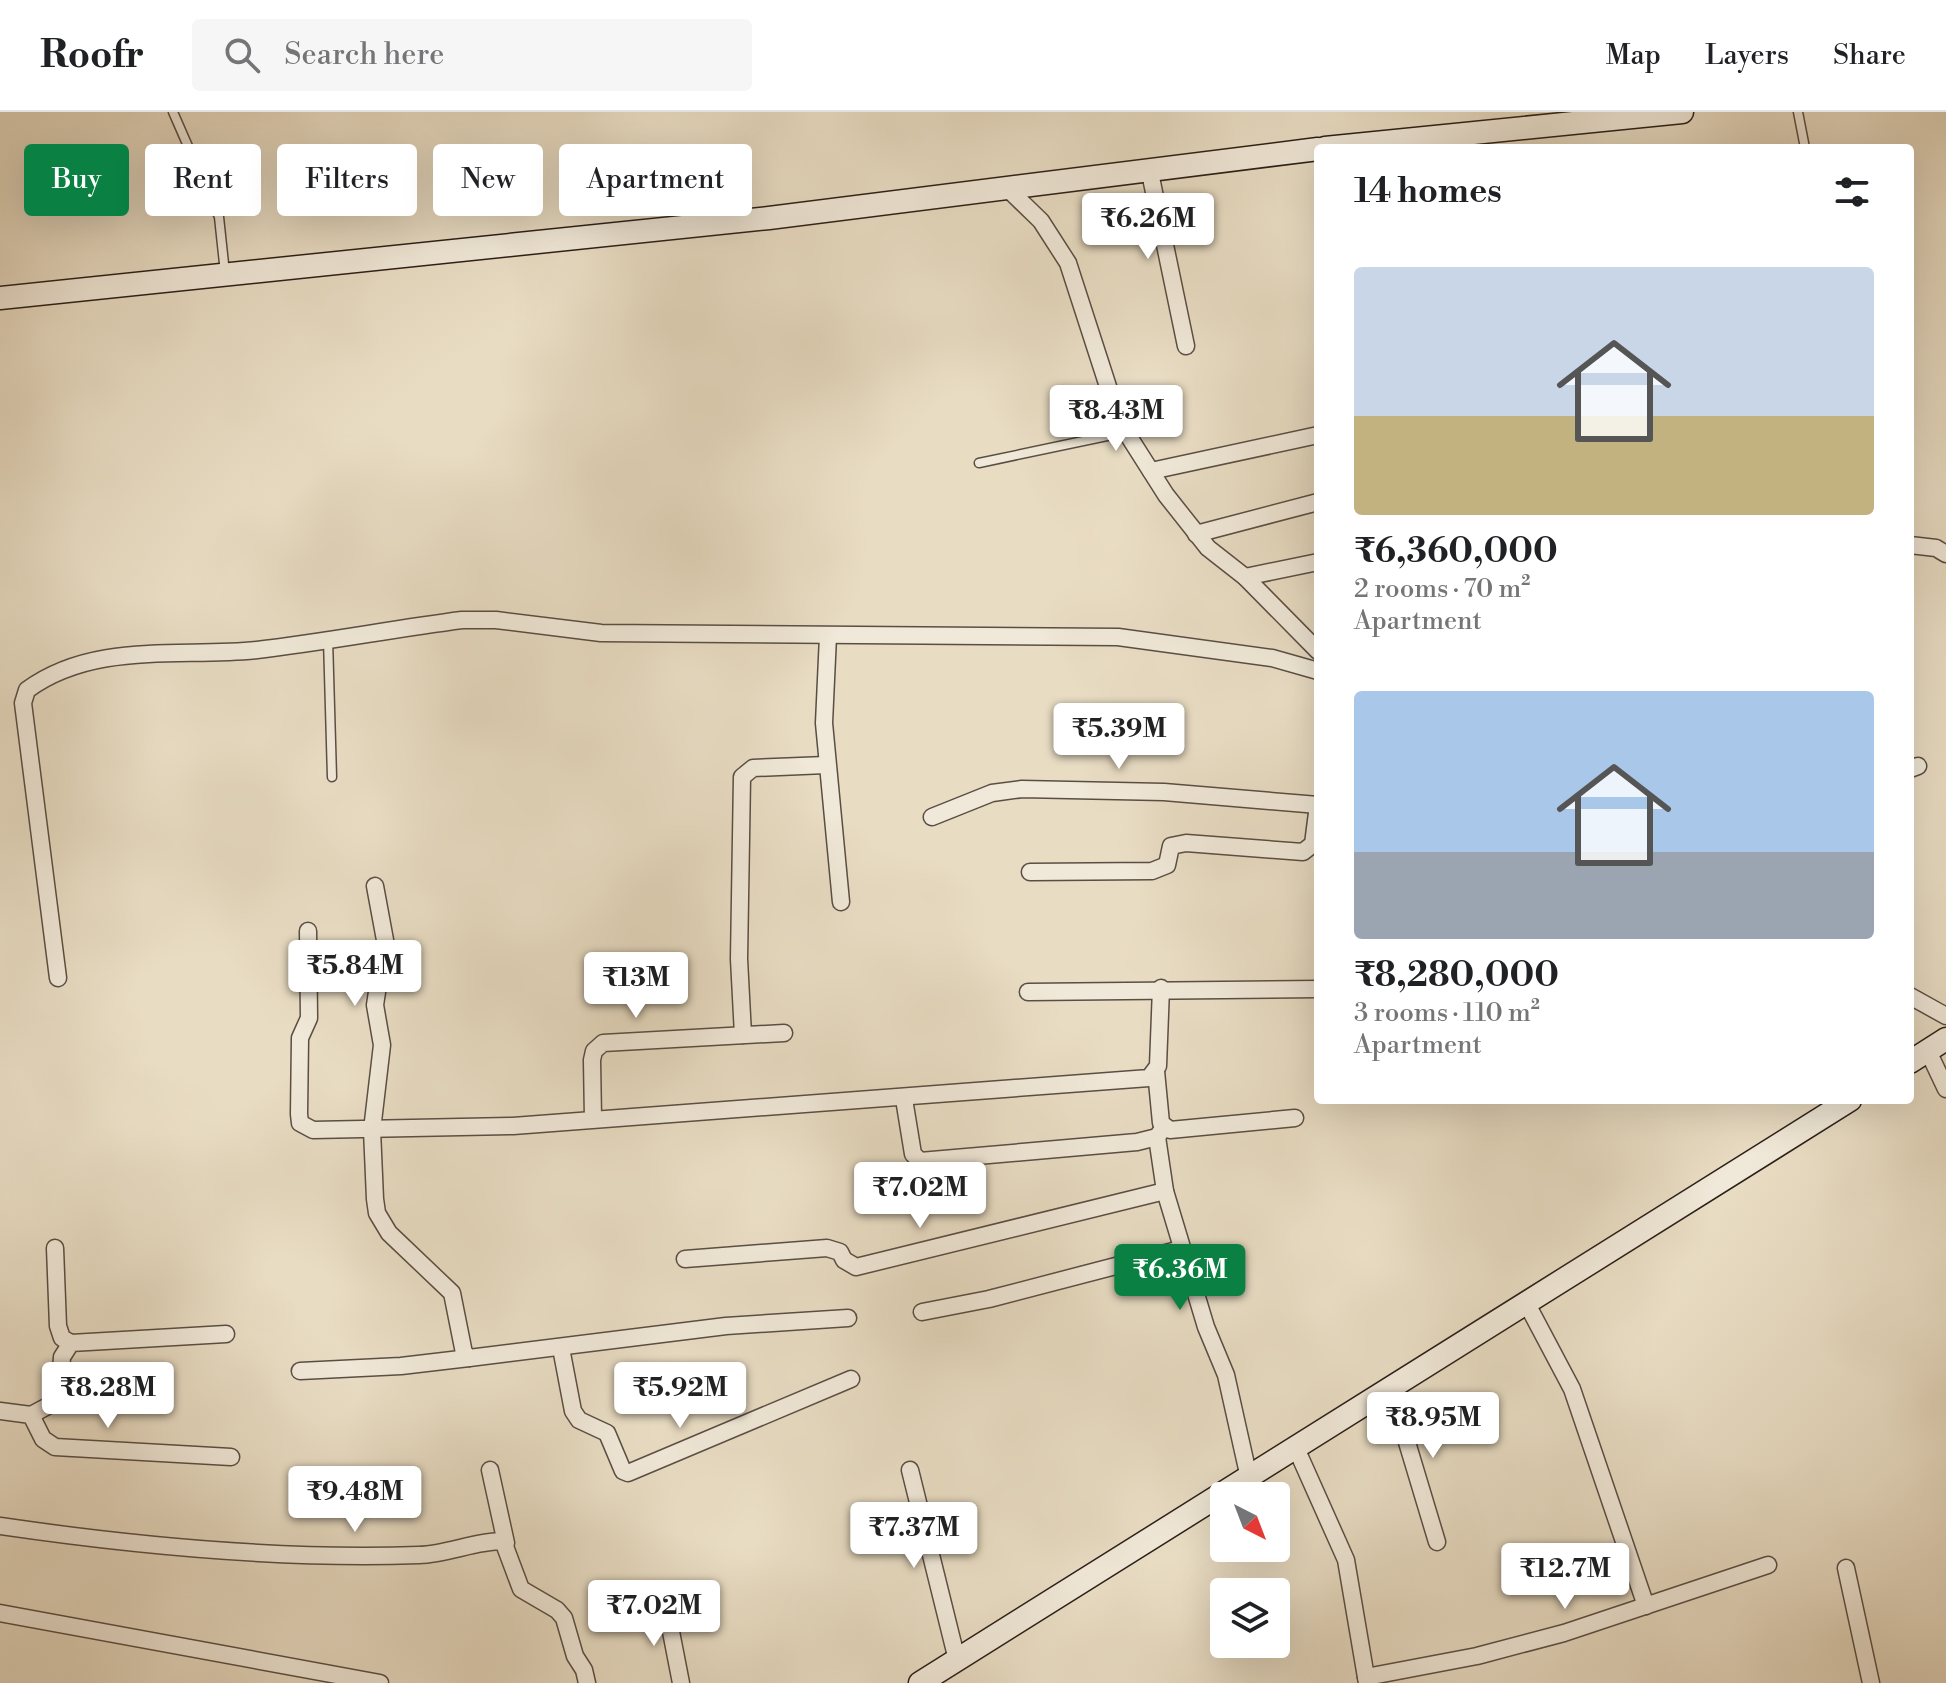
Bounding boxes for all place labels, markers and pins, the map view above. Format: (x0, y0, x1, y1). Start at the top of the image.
pin: ₹6.26M (1083, 193, 1213, 261)
pin: ₹8.43M (1051, 385, 1181, 453)
pin: ₹5.39M (1054, 703, 1184, 771)
pin: ₹5.84M (290, 940, 420, 1008)
pin: ₹13M (589, 952, 683, 1020)
pin: ₹7.02M (855, 1162, 985, 1230)
pin: ₹6.36M (1115, 1244, 1245, 1312)
pin: ₹8.28M (43, 1362, 173, 1430)
pin: ₹5.92M (615, 1362, 745, 1430)
pin: ₹8.95M (1368, 1392, 1498, 1460)
pin: ₹9.48M (290, 1466, 420, 1534)
pin: ₹7.37M (849, 1502, 979, 1570)
pin: ₹12.7M (1500, 1543, 1630, 1611)
pin: ₹7.02M (589, 1580, 719, 1648)

